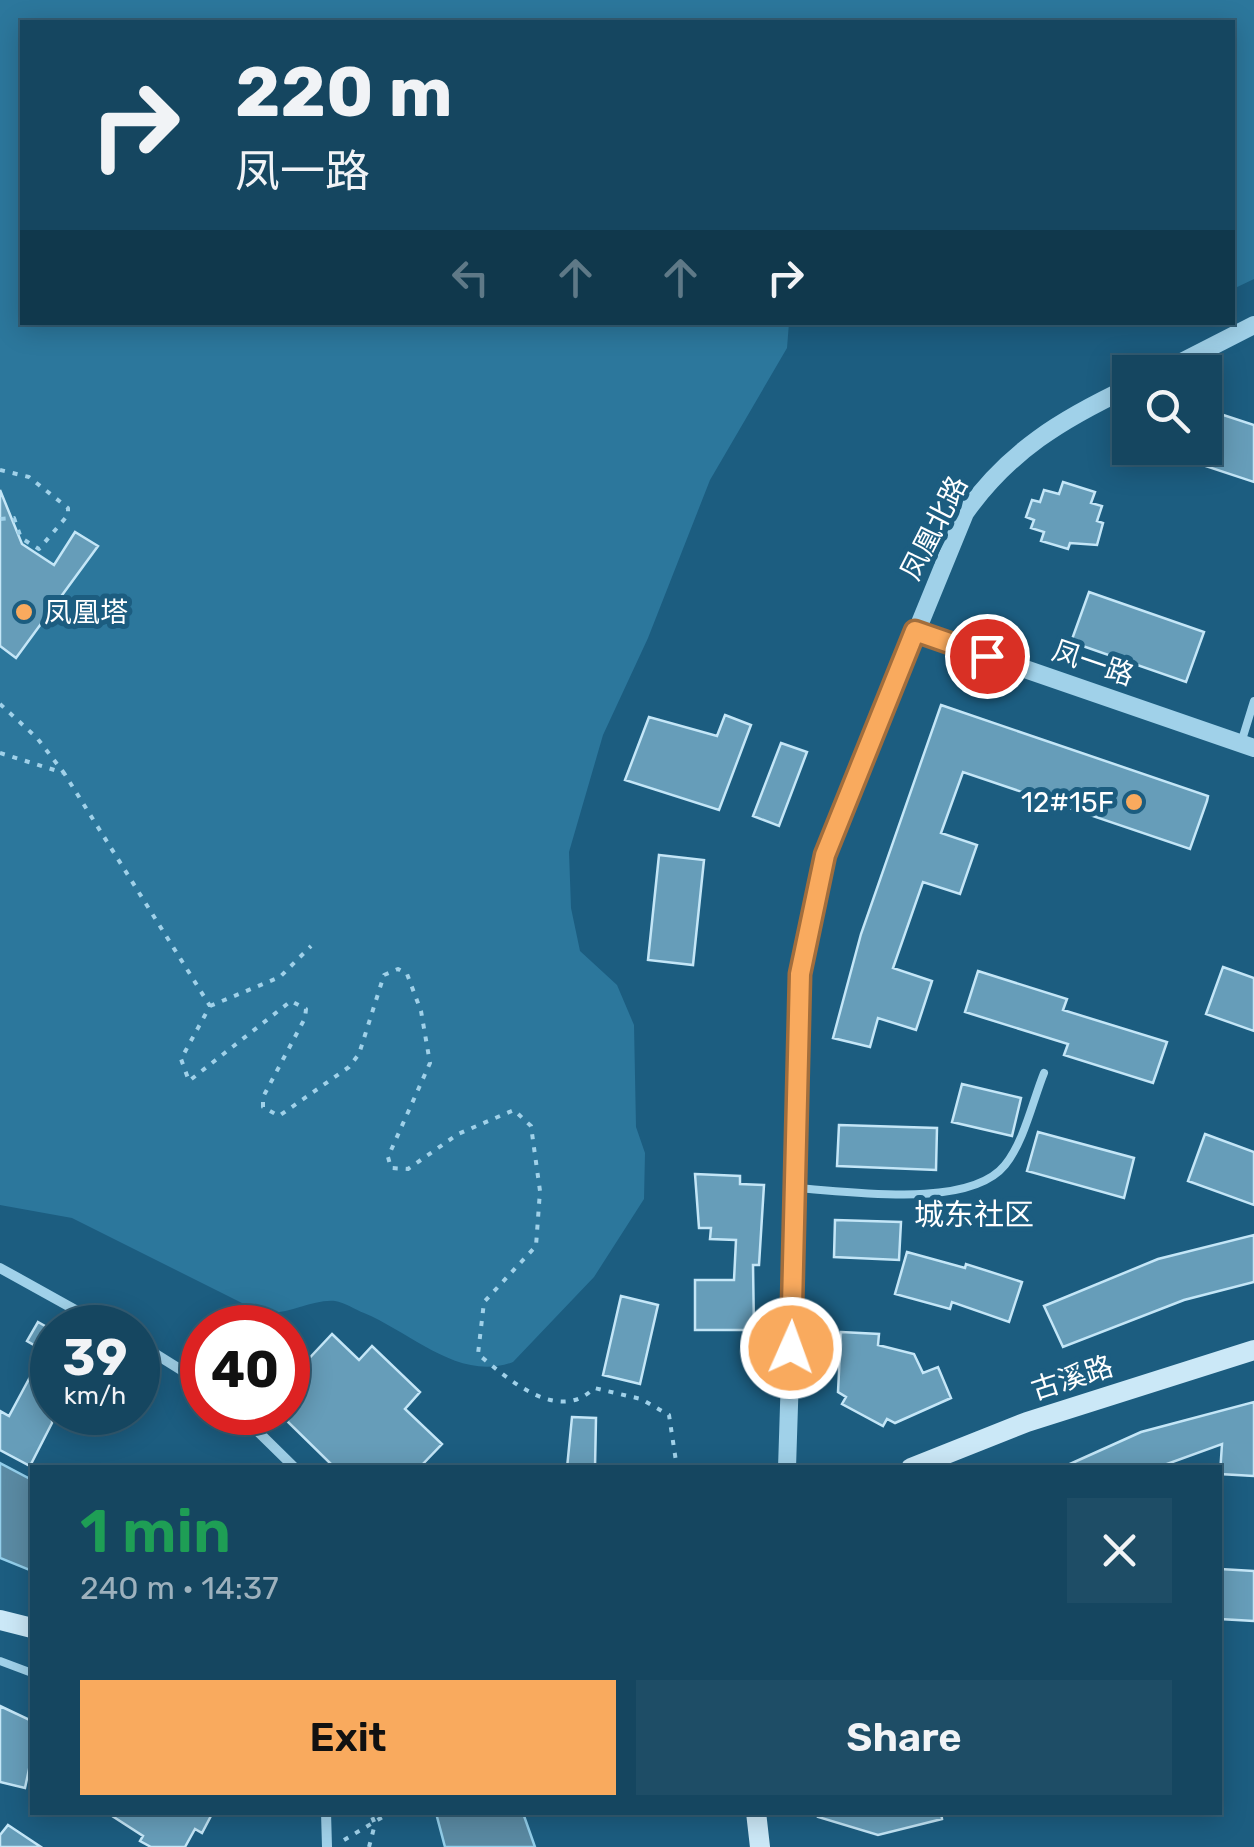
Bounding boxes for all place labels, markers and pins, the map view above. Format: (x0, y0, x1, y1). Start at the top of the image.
place label: 凤凰塔 (44, 596, 128, 629)
marker: 凤凰塔 (13, 601, 35, 623)
pin (945, 614, 1030, 699)
place label: 12#15F (1021, 786, 1114, 819)
marker: 12#15F (1123, 791, 1145, 813)

